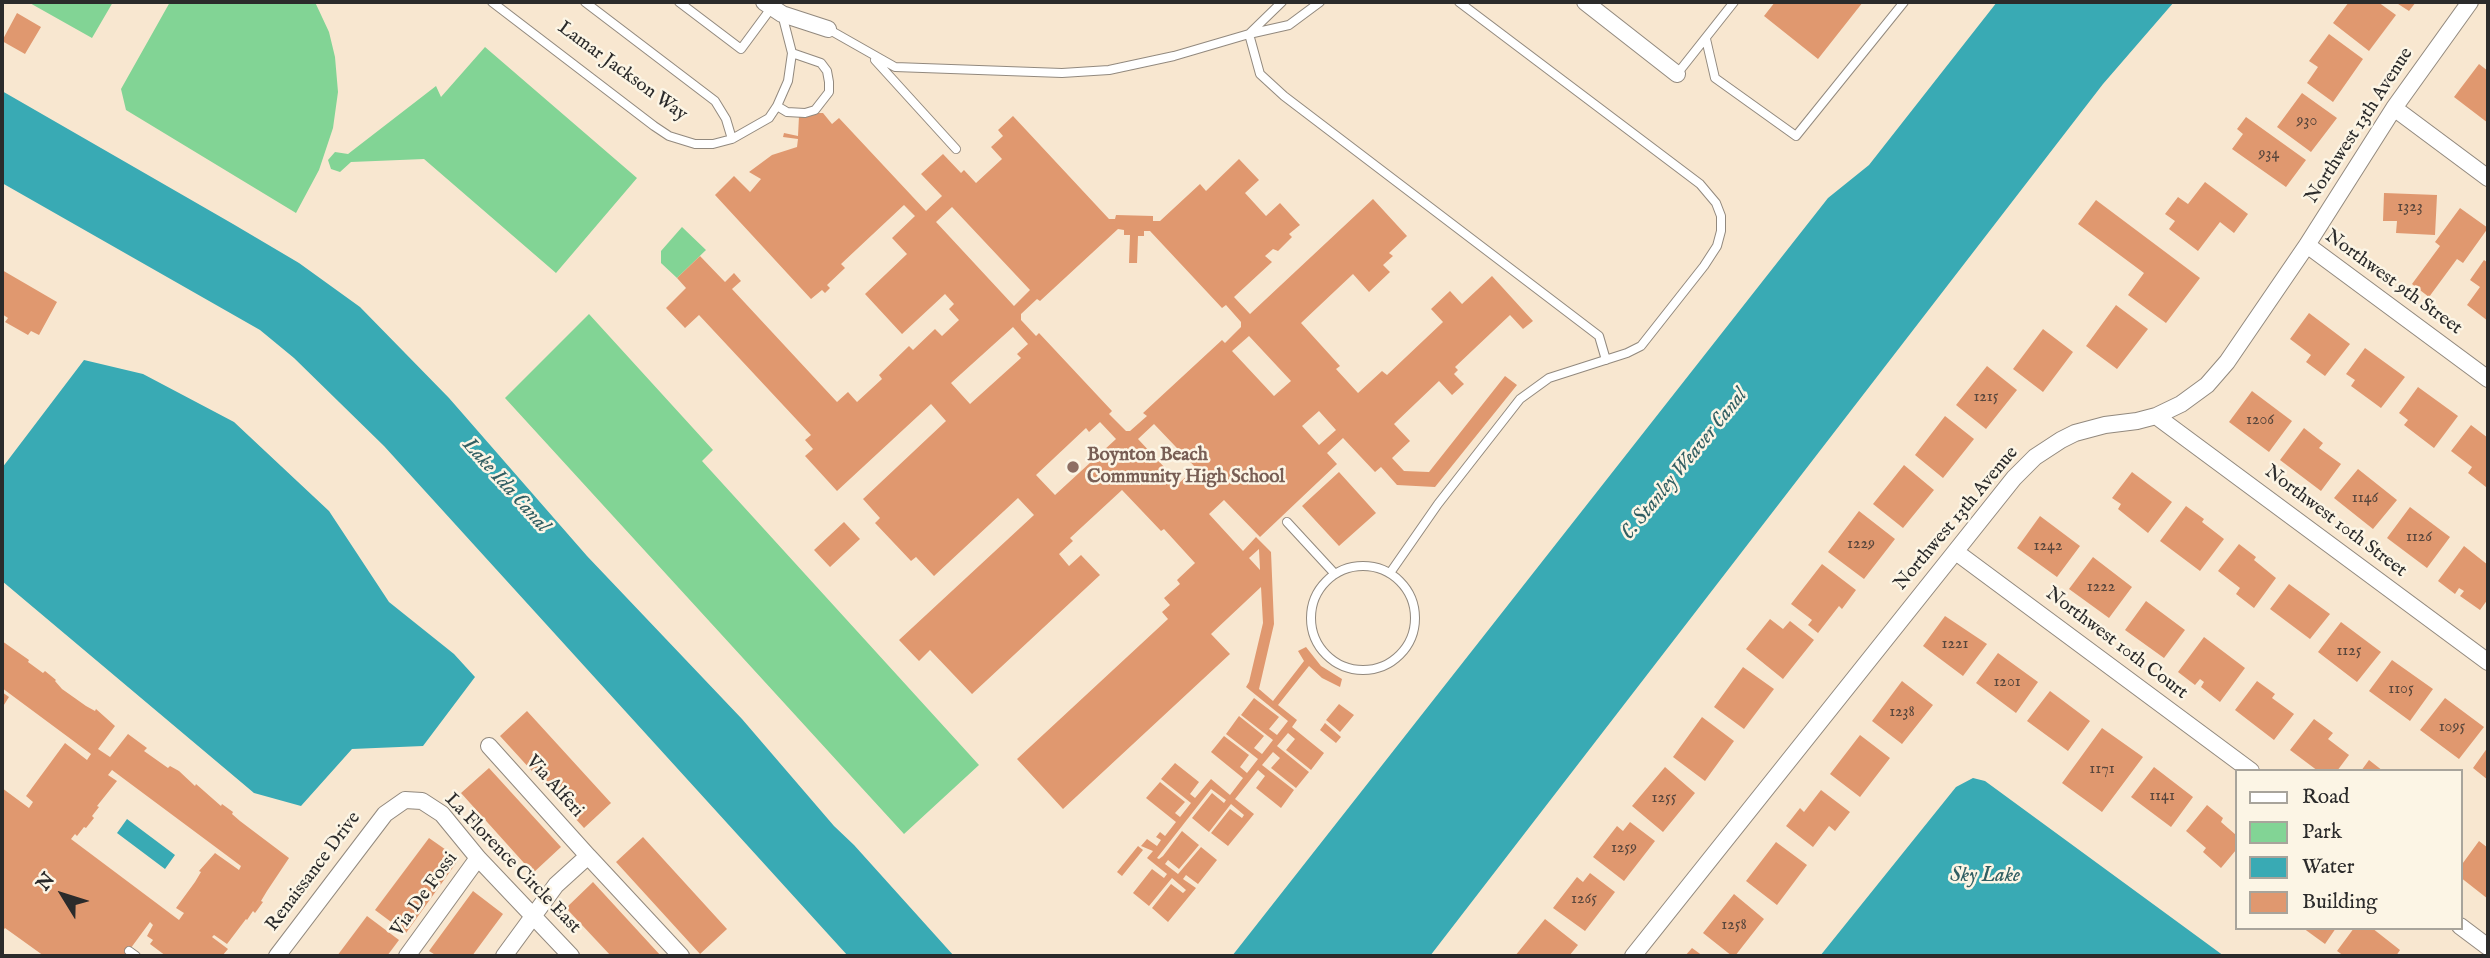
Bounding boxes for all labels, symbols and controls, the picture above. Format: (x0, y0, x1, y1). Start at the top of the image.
street label: Lamar Jackson Way (553, 17, 691, 127)
street label: Northwest 13th Avenue (2301, 44, 2419, 208)
house number: 930 (2297, 112, 2317, 132)
house number: 934 (2259, 145, 2279, 165)
house number: 1323 (2397, 198, 2423, 218)
street label: Northwest 9th Street (2320, 226, 2466, 340)
water label: C. Stanley Weaver Canal (1616, 384, 1754, 546)
house number: 1215 (1973, 388, 1999, 408)
house number: 1206 (2246, 411, 2274, 431)
water label: Lake Ida Canal (456, 433, 554, 539)
street label: Northwest 13th Avenue (1890, 442, 2024, 596)
place label: Boynton Beach Community High School (1087, 445, 1285, 489)
marker: Boynton Beach Community High School (1065, 459, 1081, 475)
street label: Northwest 10th Street (2259, 461, 2411, 583)
house number: 1146 (2352, 489, 2378, 509)
house number: 1126 (2406, 528, 2432, 548)
house number: 1229 (1847, 535, 1875, 555)
house number: 1242 (2034, 537, 2062, 557)
house number: 1222 (2087, 578, 2115, 598)
street label: Northwest 10th Court (2040, 583, 2192, 705)
house number: 1221 (1942, 635, 1968, 655)
house number: 1125 (2336, 642, 2362, 662)
house number: 1201 (1993, 673, 2021, 693)
house number: 1105 (2388, 680, 2414, 700)
house number: 1238 (1889, 703, 1915, 723)
house number: 1095 (2439, 718, 2465, 738)
street label: Via Alferi (520, 751, 588, 823)
house number: 1171 (2089, 760, 2115, 780)
legend (2234, 769, 2462, 930)
text: Road (2302, 784, 2349, 811)
house number: 1141 (2149, 787, 2175, 807)
street label: La Florence Circle East (439, 789, 585, 939)
house number: 1255 (1651, 789, 1677, 809)
street label: Renaissance Drive (262, 808, 366, 936)
text: Park (2302, 819, 2342, 846)
house number: 1259 (1611, 839, 1637, 859)
street label: Via De Fossi (387, 848, 463, 942)
text: Water (2302, 854, 2354, 881)
north arrow (28, 860, 98, 930)
water label: Sky Lake (1950, 864, 2020, 890)
text: N (32, 868, 61, 896)
text: Building (2302, 889, 2377, 916)
house number: 1265 (1571, 890, 1597, 910)
house number: 1258 (1721, 916, 1747, 936)

